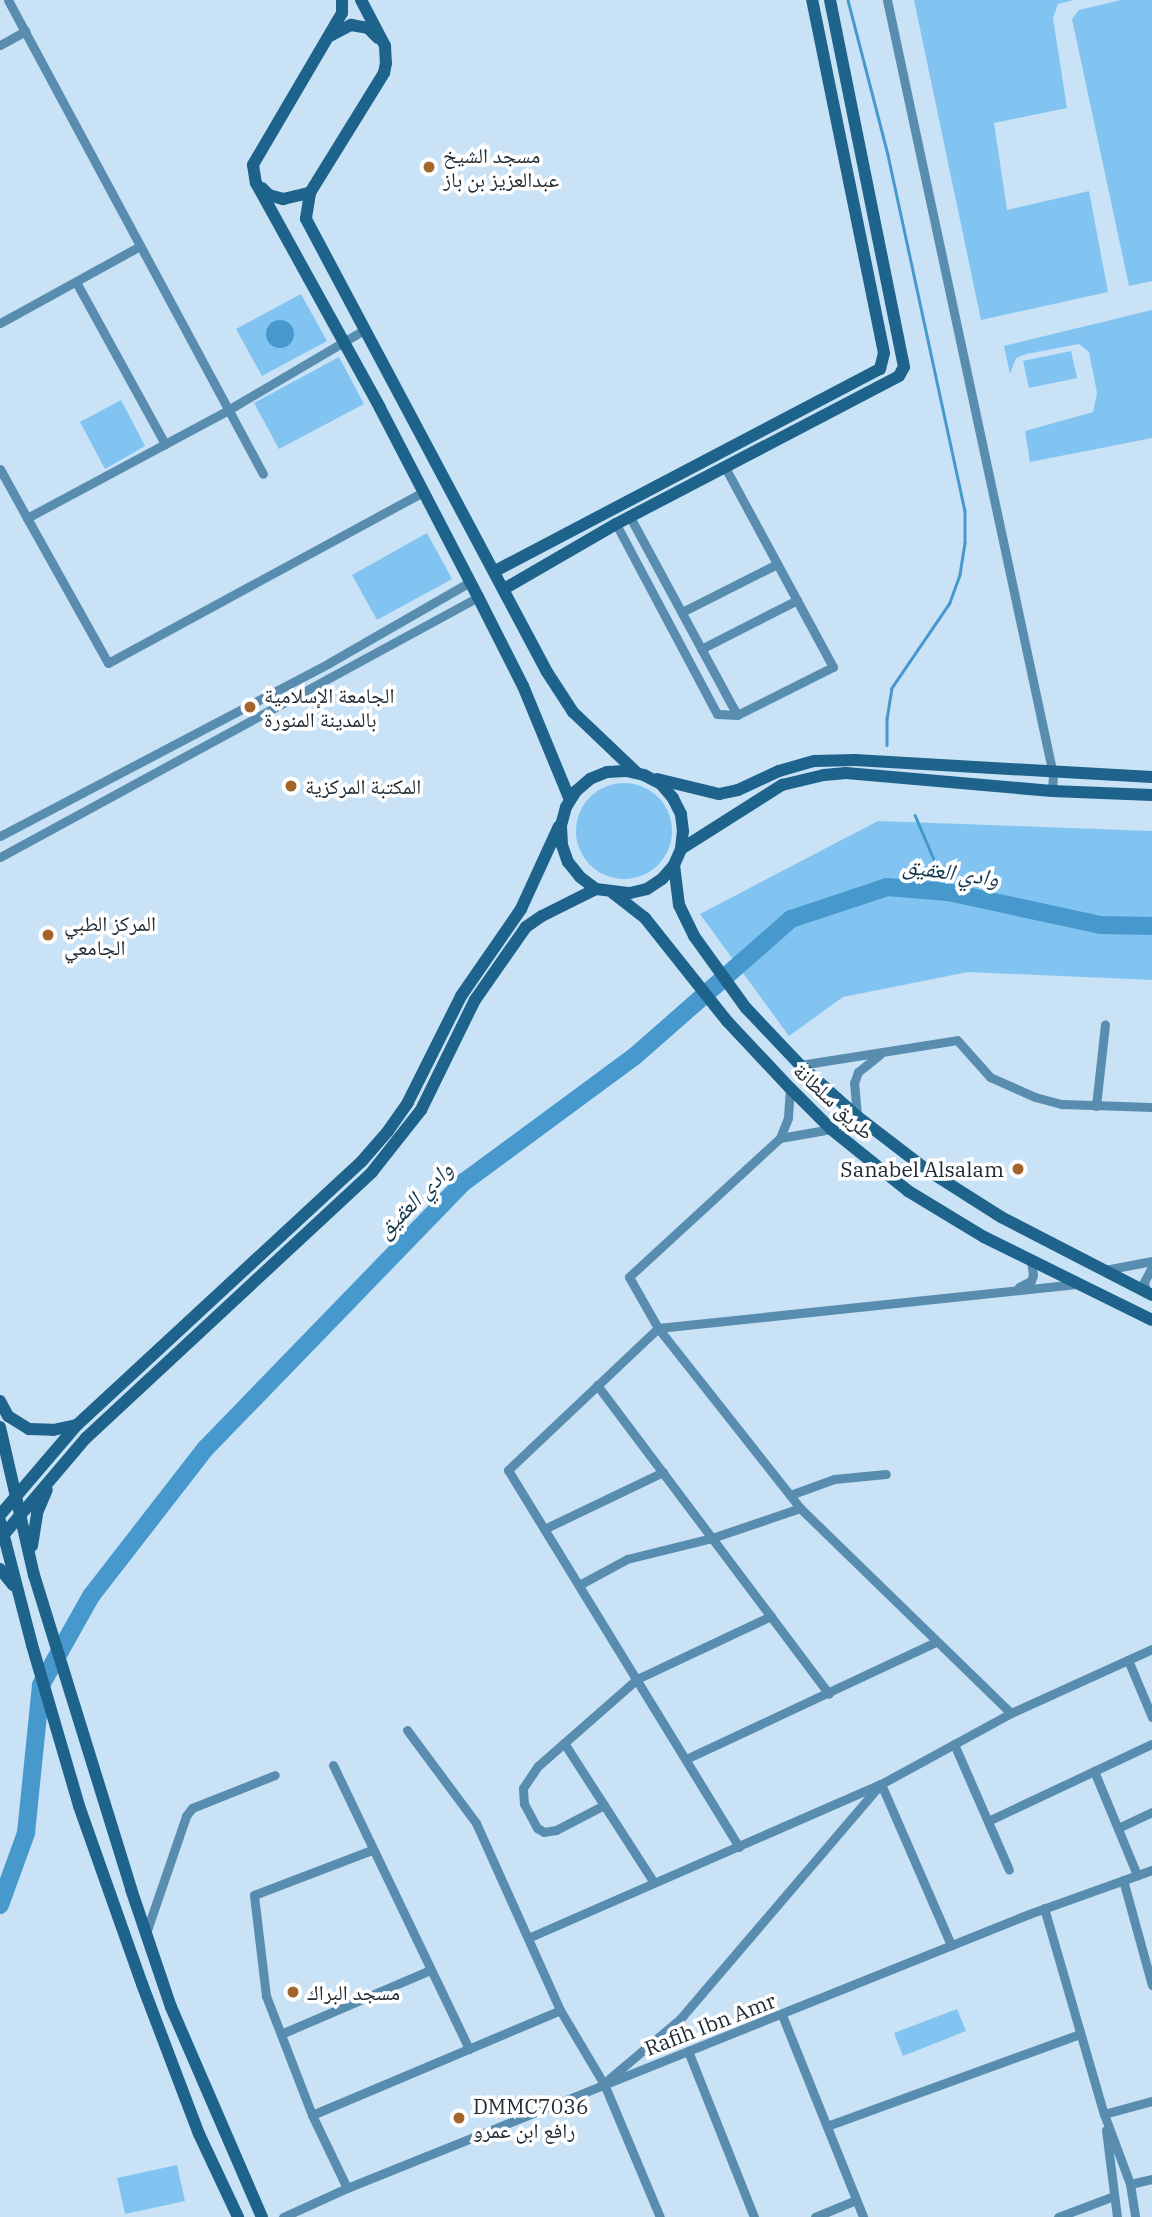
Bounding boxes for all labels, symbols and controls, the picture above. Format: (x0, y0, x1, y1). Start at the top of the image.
place label: مسجد الشيخ عبدالعزيز بن باز (443, 142, 559, 192)
marker: مسجد الشيخ عبدالعزيز بن باز (421, 159, 437, 175)
place label: الجامعة الإسلامية بالمدينة المنورة (264, 682, 395, 732)
marker: الجامعة الإسلامية بالمدينة المنورة (242, 699, 258, 715)
place label: المكتبة المركزية (305, 773, 421, 799)
marker: المكتبة المركزية (283, 778, 299, 794)
water label: وادي العقيق (901, 851, 1001, 891)
place label: المركز الطبي الجامعي (64, 910, 156, 960)
marker: المركز الطبي الجامعي (38, 925, 58, 945)
street label: طريق سلطانة (789, 1057, 879, 1145)
water label: وادي العقيق (370, 1155, 458, 1243)
place label: Sanabel Alsalam (840, 1156, 1004, 1182)
marker: Sanabel Alsalam (1010, 1161, 1026, 1177)
place label: مسجد البراك (307, 1979, 400, 2005)
marker: مسجد البراك (285, 1984, 301, 2000)
street label: Rafih Ibn Amr (641, 1987, 779, 2061)
place label: DMMC7036 رافع ابن عمرو (473, 2093, 588, 2143)
marker: DMMC7036 رافع ابن عمرو (451, 2110, 467, 2126)

